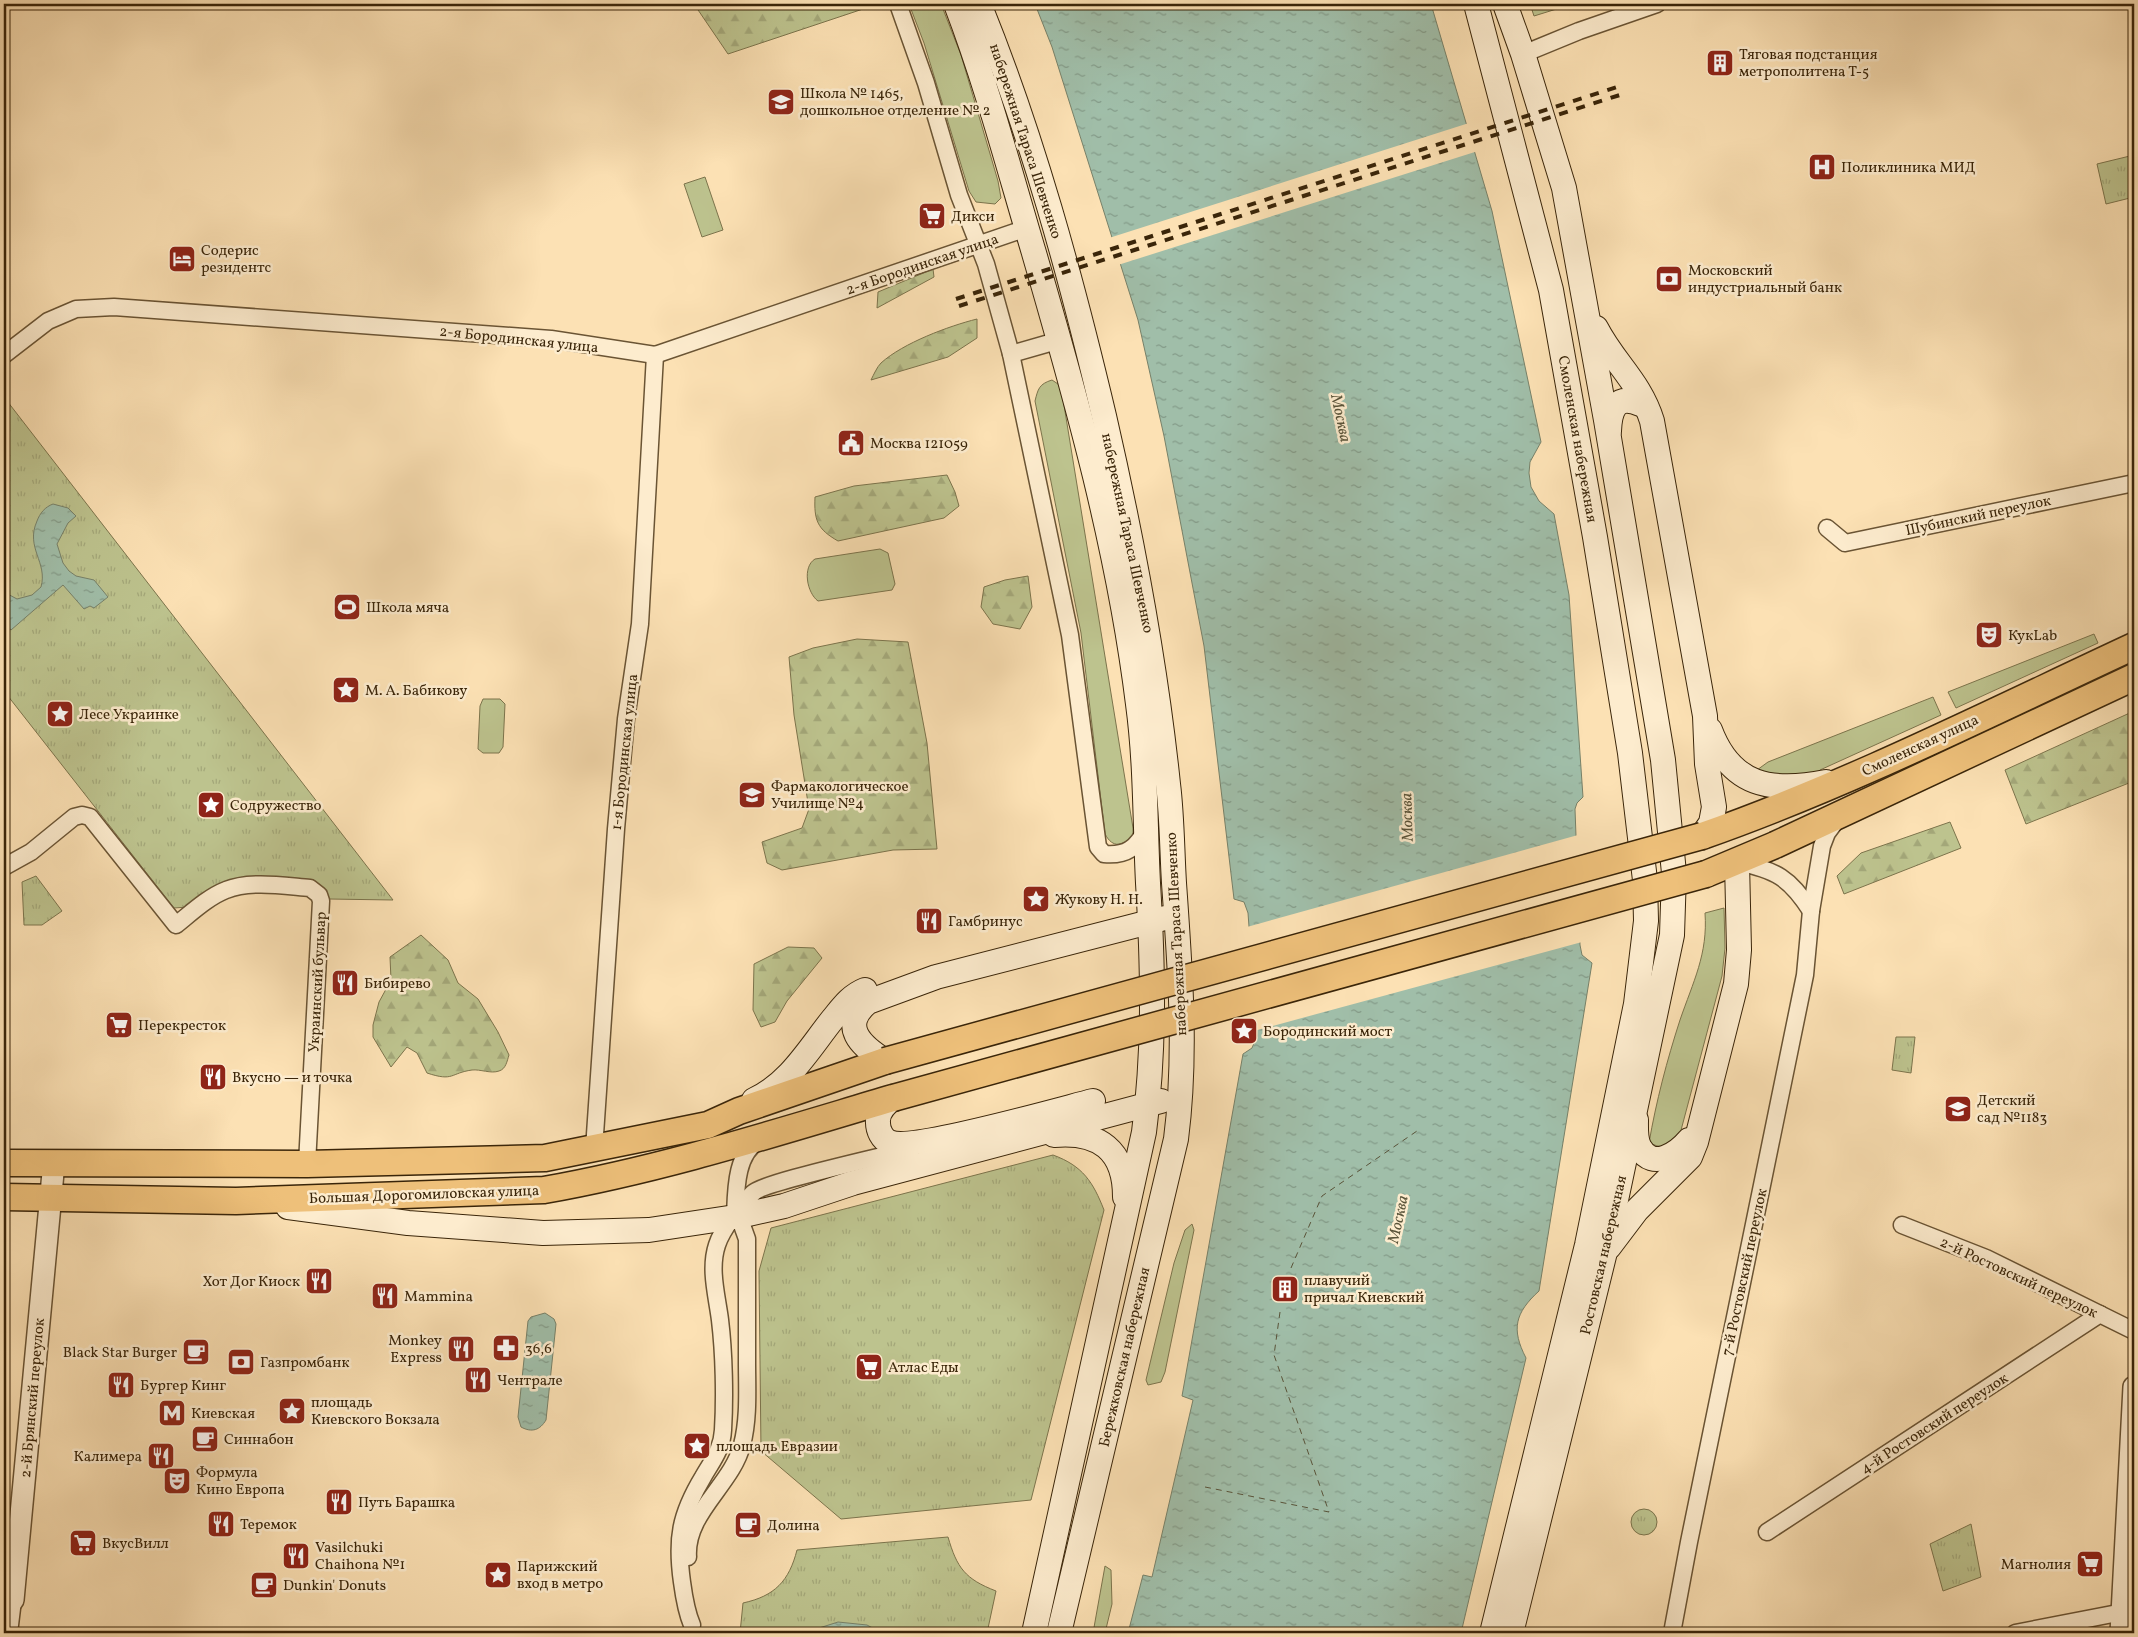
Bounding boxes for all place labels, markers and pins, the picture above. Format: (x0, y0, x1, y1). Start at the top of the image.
place label: Тяговая подстанция метрополитена Т-5 (1739, 45, 1878, 83)
building icon: Тяговая подстанция метрополитена Т-5 (1705, 48, 1735, 78)
place label: Школа № 1465, дошкольное отделение № 2 (800, 84, 991, 122)
school or university icon: Школа № 1465, дошкольное отделение № 2 (766, 87, 796, 117)
hospital icon: Поликлиника МИД (1807, 152, 1837, 182)
place label: Поликлиника МИД (1841, 158, 1976, 179)
supermarket icon: Дикси (917, 201, 947, 231)
place label: Дикси (951, 207, 995, 228)
place label: Содерис резидентс (201, 241, 272, 279)
hotel icon: Содерис резидентс (167, 244, 197, 274)
place label: Московский индустриальный банк (1688, 261, 1842, 299)
bank icon: Московский индустриальный банк (1654, 264, 1684, 294)
public building icon: Москва 121059 (836, 428, 866, 458)
place label: Москва 121059 (870, 434, 968, 455)
sports icon: Школа мяча (332, 592, 362, 622)
place label: Школа мяча (366, 598, 449, 619)
theatre icon: КукLab (1974, 620, 2004, 650)
place label: КукLab (2008, 626, 2057, 647)
place icon: М. А. Бабикову (331, 675, 361, 705)
place label: М. А. Бабикову (365, 681, 467, 702)
place icon: Лесе Украинке (45, 699, 75, 729)
place label: Лесе Украинке (79, 705, 179, 726)
place label: Фармакологическое Училище №4 (771, 777, 909, 815)
school or university icon: Фармакологическое Училище №4 (737, 780, 767, 810)
place icon: Содружество (196, 790, 226, 820)
place label: Содружество (230, 796, 322, 817)
place icon: Жукову Н. Н. (1021, 884, 1051, 914)
place label: Жукову Н. Н. (1055, 890, 1143, 911)
restaurant icon: Гамбринус (914, 906, 944, 936)
place label: Гамбринус (948, 912, 1023, 933)
restaurant icon: Бибирево (330, 968, 360, 998)
place label: Бибирево (364, 974, 431, 995)
supermarket icon: Перекресток (104, 1010, 134, 1040)
place label: Перекресток (138, 1016, 226, 1037)
place icon: Бородинский мост (1229, 1016, 1259, 1046)
place label: Бородинский мост (1263, 1022, 1392, 1043)
restaurant icon: Вкусно — и точка (198, 1062, 228, 1092)
place label: Вкусно — и точка (232, 1068, 353, 1089)
place label: Детский сад №1183 (1977, 1091, 2047, 1129)
school or university icon: Детский сад №1183 (1943, 1094, 1973, 1124)
restaurant icon: Хот Дог Киоск (304, 1266, 334, 1296)
place label: плавучий причал Киевский (1304, 1271, 1424, 1309)
place label: Хот Дог Киоск (202, 1272, 300, 1293)
building icon: плавучий причал Киевский (1270, 1274, 1300, 1304)
restaurant icon: Mammina (370, 1281, 400, 1311)
place label: Mammina (404, 1287, 473, 1308)
place label: Monkey Express (388, 1331, 442, 1369)
pharmacy icon: 36,6 (491, 1333, 521, 1363)
restaurant icon: Monkey Express (446, 1334, 476, 1364)
cafe icon: Black Star Burger (181, 1337, 211, 1367)
place label: 36,6 (525, 1339, 552, 1360)
place label: Black Star Burger (63, 1343, 177, 1364)
bank icon: Газпромбанк (226, 1347, 256, 1377)
supermarket icon: Атлас Еды (854, 1352, 884, 1382)
place label: Газпромбанк (260, 1353, 349, 1374)
place label: Атлас Еды (888, 1358, 959, 1379)
restaurant icon: Чентрале (463, 1365, 493, 1395)
restaurant icon: Бургер Кинг (106, 1370, 136, 1400)
place label: Чентрале (497, 1371, 563, 1392)
place label: Бургер Кинг (140, 1376, 227, 1397)
place label: площадь Киевского Вокзала (311, 1393, 440, 1431)
place icon: площадь Киевского Вокзала (277, 1396, 307, 1426)
metro station icon: Киевская (157, 1398, 187, 1428)
place label: Киевская (191, 1404, 255, 1425)
cafe icon: Синнабон (190, 1424, 220, 1454)
place label: Синнабон (224, 1430, 294, 1451)
place icon: площадь Евразии (682, 1431, 712, 1461)
place label: площадь Евразии (716, 1437, 838, 1458)
restaurant icon: Калимера (146, 1441, 176, 1471)
place label: Калимера (74, 1447, 142, 1468)
place label: Формула Кино Европа (196, 1463, 285, 1501)
theatre icon: Формула Кино Европа (162, 1466, 192, 1496)
restaurant icon: Путь Барашка (324, 1487, 354, 1517)
place label: Путь Барашка (358, 1493, 455, 1514)
restaurant icon: Теремок (206, 1509, 236, 1539)
cafe icon: Долина (733, 1510, 763, 1540)
place label: Теремок (240, 1515, 297, 1536)
place label: Долина (767, 1516, 820, 1537)
supermarket icon: ВкусВилл (68, 1528, 98, 1558)
place label: ВкусВилл (102, 1534, 169, 1555)
place label: Vasilchuki Chaihona №1 (315, 1538, 405, 1576)
restaurant icon: Vasilchuki Chaihona №1 (281, 1541, 311, 1571)
supermarket icon: Магнолия (2075, 1549, 2105, 1579)
place label: Магнолия (2001, 1555, 2071, 1576)
place label: Парижский вход в метро (517, 1557, 603, 1595)
place icon: Парижский вход в метро (483, 1560, 513, 1590)
cafe icon: Dunkin' Donuts (249, 1570, 279, 1600)
place label: Dunkin' Donuts (283, 1576, 386, 1597)

